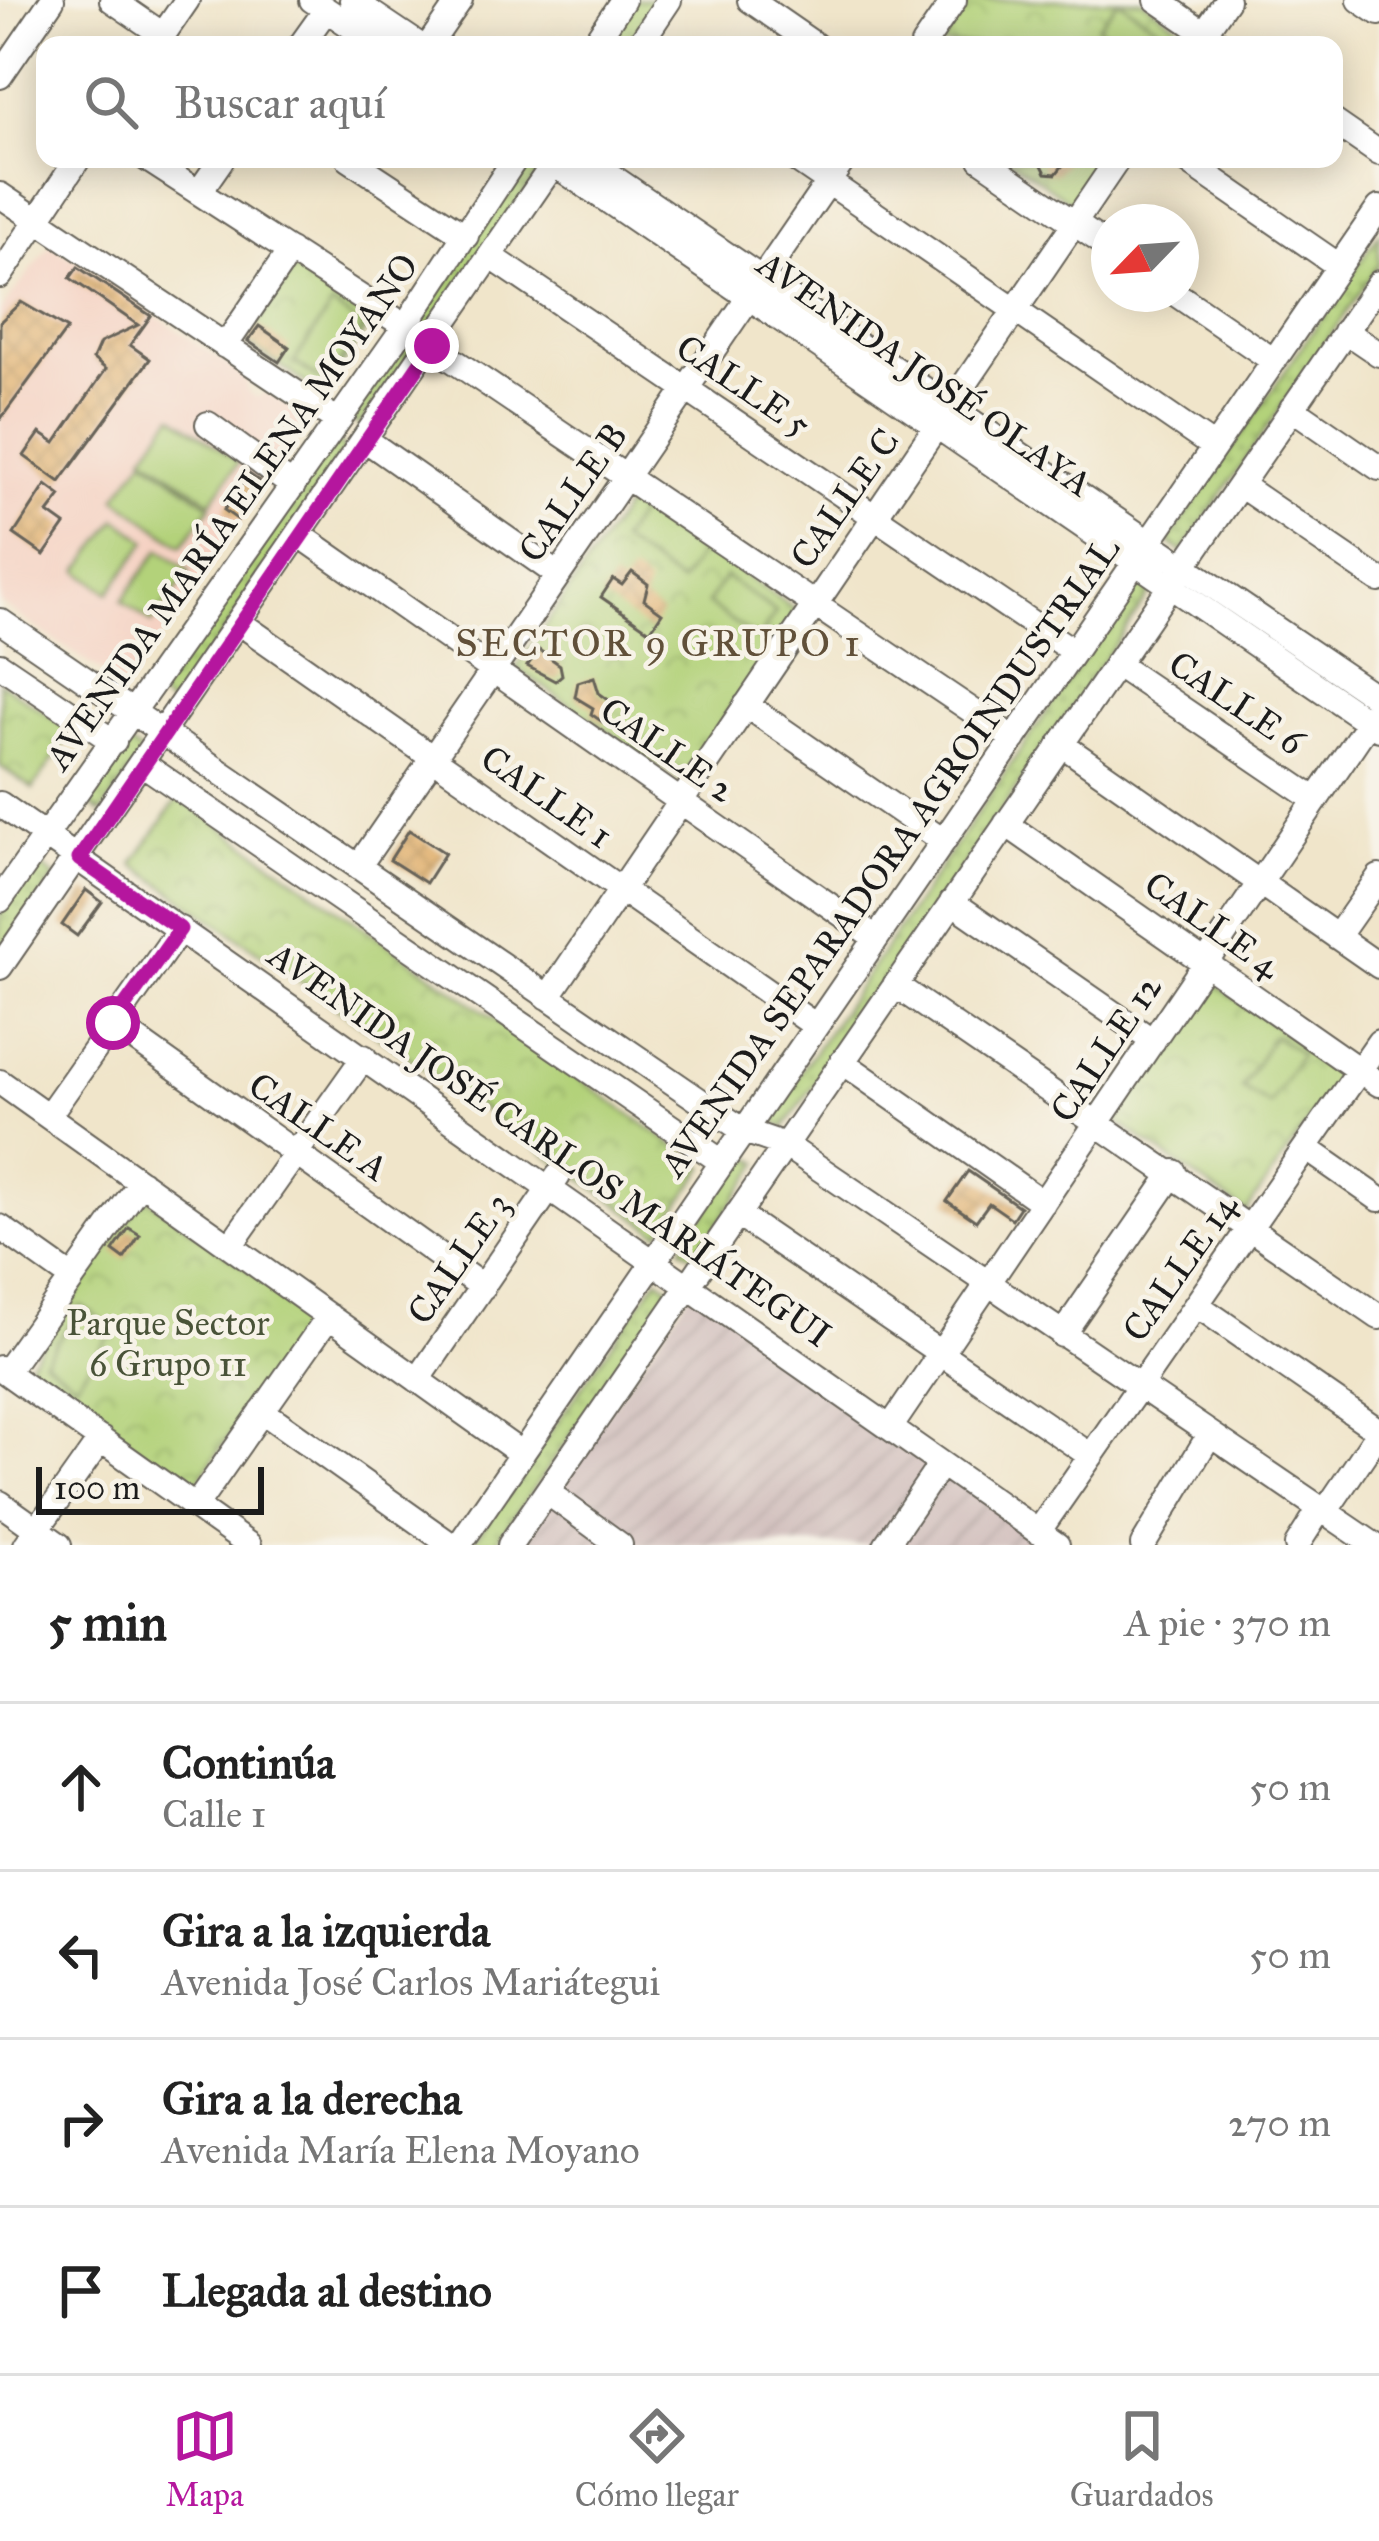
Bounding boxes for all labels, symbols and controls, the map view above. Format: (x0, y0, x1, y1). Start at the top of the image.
search box (36, 36, 1343, 168)
icon: search (78, 69, 144, 135)
text: Buscar aquí (174, 75, 386, 130)
north arrow (1091, 204, 1199, 312)
street label: AVENIDA JOSÉ OLAYA (747, 240, 1101, 506)
street label: AVENIDA MARÍA ELENA MOYANO (33, 244, 428, 780)
route end (405, 319, 459, 373)
street label: CALLE 5 (668, 325, 819, 447)
street label: CALLE B (509, 415, 637, 570)
street label: CALLE C (781, 420, 909, 577)
street label: AVENIDA SEPARADORA AGROINDUSTRIAL (649, 528, 1129, 1187)
district label: SECTOR 9 GRUPO 1 (455, 619, 863, 667)
street label: CALLE 6 (1160, 642, 1314, 765)
street label: CALLE 2 (592, 688, 743, 812)
street label: CALLE 1 (472, 736, 620, 858)
street label: CALLE 4 (1136, 862, 1290, 988)
street label: AVENIDA JOSÉ CARLOS MARIÁTEGUI (258, 931, 840, 1357)
street label: CALLE 12 (1041, 967, 1171, 1130)
route start (86, 996, 140, 1050)
street label: CALLE A (240, 1063, 396, 1191)
street label: CALLE 3 (398, 1185, 520, 1333)
street label: CALLE 14 (1113, 1185, 1247, 1350)
park label: Parque Sector 6 Grupo 11 (66, 1301, 270, 1386)
scale bar (36, 1461, 264, 1514)
text: 100 m (54, 1468, 140, 1508)
text: 5 min (48, 1592, 167, 1654)
text: A pie · 370 m (1124, 1599, 1331, 1647)
text: Continúa (162, 1735, 335, 1790)
icon: ahead (48, 1754, 114, 1820)
text: 50 m (1249, 1763, 1331, 1811)
text: Calle 1 (162, 1790, 266, 1838)
text: Gira a la izquierda (162, 1903, 490, 1958)
icon: left (48, 1922, 114, 1988)
text: 50 m (1249, 1931, 1331, 1979)
text: Avenida José Carlos Mariátegui (162, 1958, 660, 2006)
text: Gira a la derecha (162, 2071, 462, 2126)
icon: right (48, 2090, 114, 2156)
text: 270 m (1228, 2099, 1331, 2147)
text: Avenida María Elena Moyano (162, 2126, 640, 2174)
icon: arrive (48, 2258, 114, 2324)
text: Llegada al destino (162, 2263, 492, 2318)
tab: Mapa (165, 2403, 244, 2515)
tab: Cómo llegar (575, 2403, 739, 2515)
tab: Guardados (1070, 2403, 1214, 2515)

